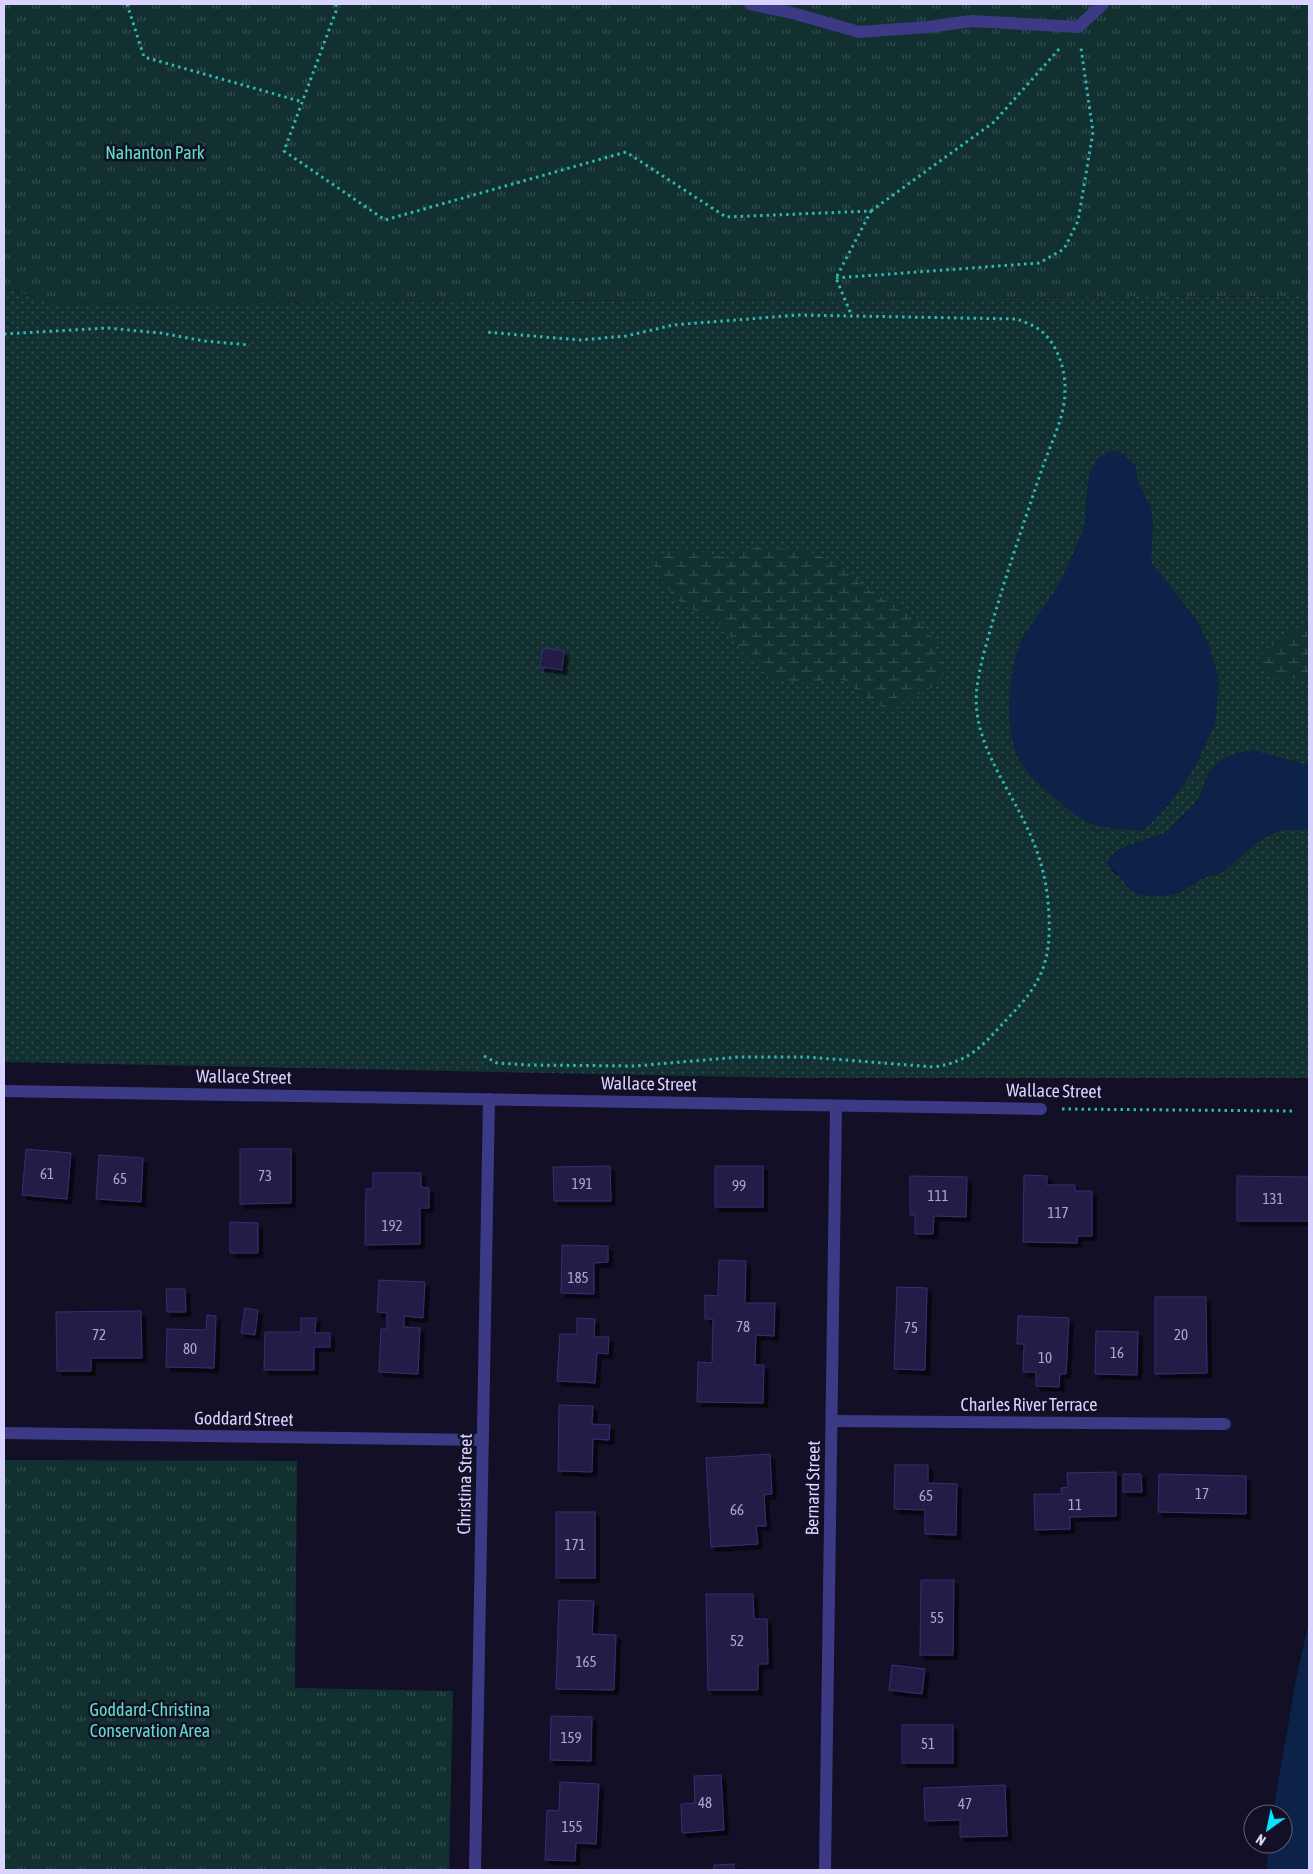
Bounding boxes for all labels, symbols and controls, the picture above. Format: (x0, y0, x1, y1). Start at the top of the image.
park label: Nahanton Park (105, 142, 205, 163)
street label: Wallace Street (196, 1065, 292, 1088)
street label: Wallace Street (601, 1072, 697, 1095)
street label: Wallace Street (1006, 1079, 1102, 1102)
house number: 61 (40, 1165, 54, 1182)
house number: 73 (258, 1167, 272, 1184)
house number: 65 (113, 1170, 127, 1187)
house number: 191 (571, 1175, 593, 1192)
house number: 99 (732, 1177, 746, 1194)
house number: 111 (927, 1187, 949, 1204)
house number: 131 (1262, 1190, 1284, 1207)
house number: 117 (1047, 1204, 1069, 1221)
house number: 192 (381, 1217, 403, 1234)
house number: 185 (567, 1269, 589, 1286)
house number: 78 (736, 1318, 750, 1335)
house number: 75 (904, 1319, 918, 1336)
house number: 72 (92, 1326, 106, 1343)
house number: 20 (1174, 1326, 1188, 1343)
house number: 80 (183, 1340, 197, 1357)
house number: 16 (1110, 1344, 1124, 1361)
house number: 10 (1038, 1349, 1052, 1366)
street label: Charles River Terrace (961, 1394, 1097, 1415)
street label: Goddard Street (194, 1407, 294, 1430)
street label: Christina Street (453, 1433, 476, 1535)
street label: Bernard Street (801, 1440, 824, 1536)
house number: 17 (1195, 1485, 1209, 1502)
house number: 65 (919, 1487, 933, 1504)
house number: 11 (1068, 1496, 1082, 1513)
house number: 66 (730, 1501, 744, 1518)
house number: 171 (564, 1536, 586, 1553)
house number: 55 (930, 1609, 944, 1626)
house number: 52 (730, 1632, 744, 1649)
house number: 165 (575, 1653, 597, 1670)
park label: Goddard-Christina Conservation Area (90, 1699, 210, 1741)
house number: 159 (560, 1729, 582, 1746)
house number: 51 (921, 1735, 935, 1752)
house number: 48 (698, 1794, 712, 1811)
house number: 47 (958, 1795, 972, 1812)
north arrow (1243, 1804, 1293, 1854)
house number: 155 (561, 1818, 583, 1835)
text: N (1253, 1831, 1269, 1849)

